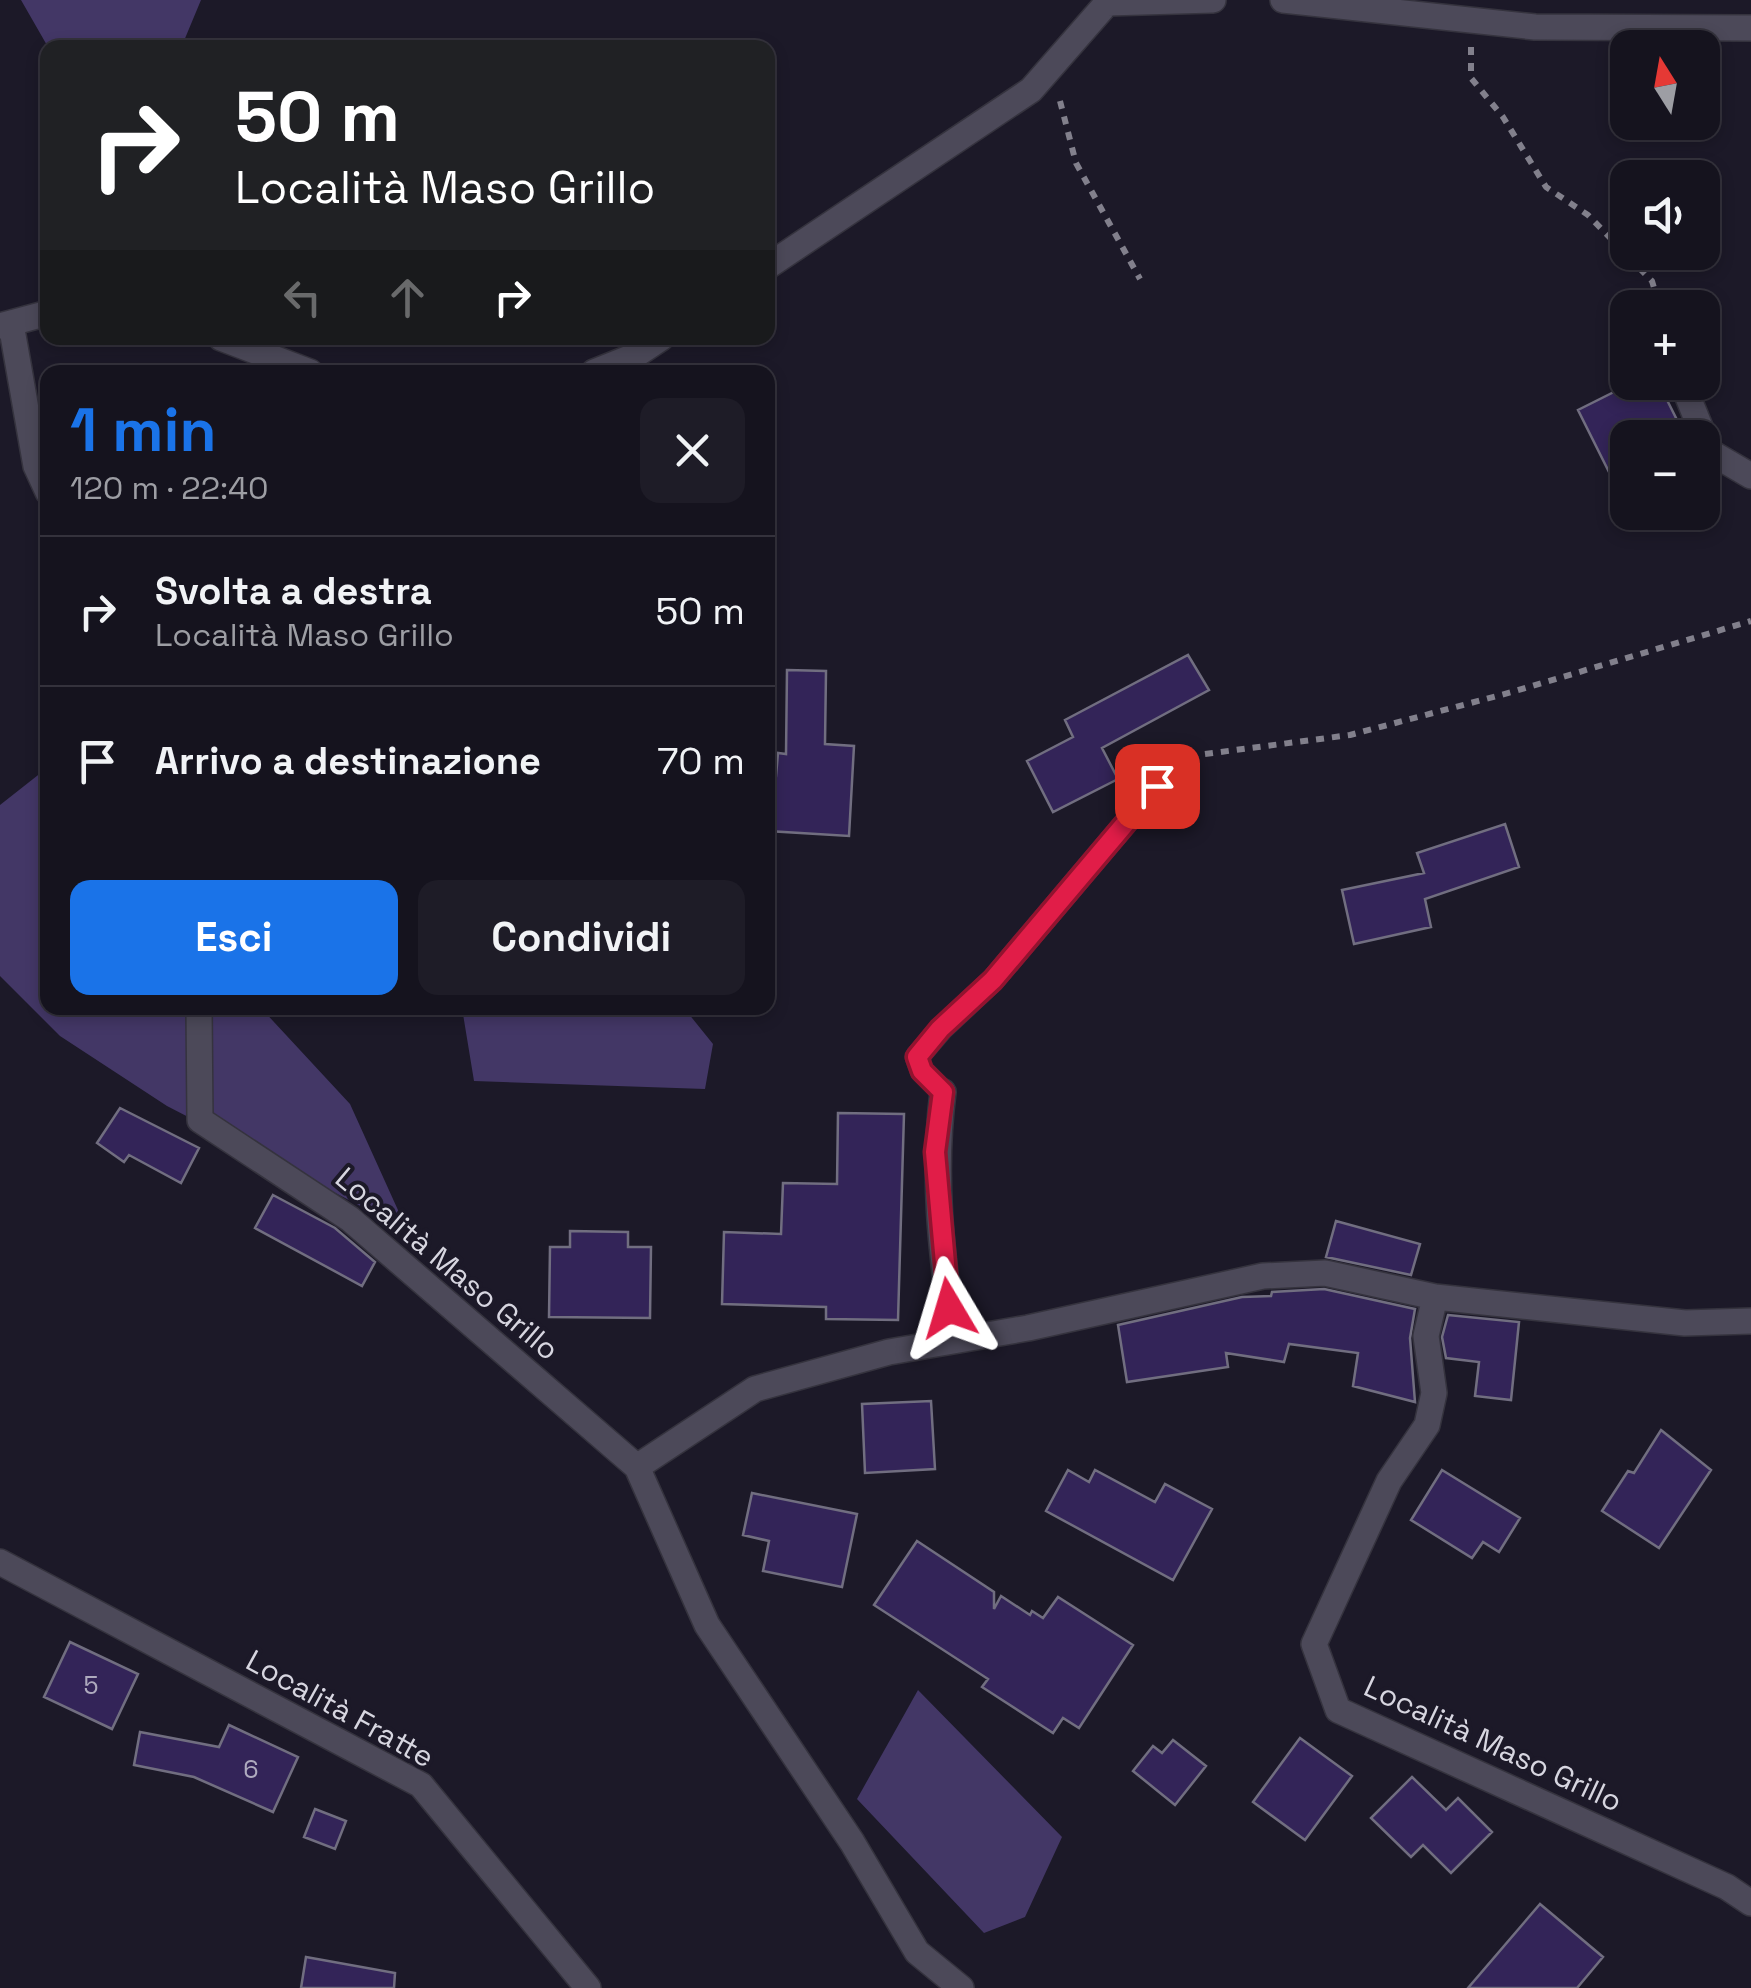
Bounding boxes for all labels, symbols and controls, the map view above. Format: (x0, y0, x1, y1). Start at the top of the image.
north arrow (1610, 30, 1720, 140)
map controls (1610, 30, 1720, 530)
text: 50 m (235, 72, 400, 161)
icon: right (70, 80, 200, 210)
text: Località Maso Grillo (235, 159, 655, 216)
button: sound (1610, 160, 1720, 270)
icon: left (275, 270, 330, 325)
icon: ahead (380, 270, 435, 325)
icon: right (485, 270, 540, 325)
button: + (1610, 290, 1720, 400)
text: 1 min (70, 392, 217, 469)
button: close (640, 398, 745, 503)
button: − (1610, 420, 1720, 530)
text: 120 m · 22:40 (70, 468, 269, 508)
text: Svolta a destra (155, 567, 432, 615)
icon: right (70, 584, 125, 639)
text: 50 m (655, 587, 745, 635)
text: Località Maso Grillo (155, 615, 454, 655)
icon: arrive (70, 734, 125, 789)
text: Arrivo a destinazione (155, 737, 541, 785)
text: 70 m (657, 737, 745, 785)
pin (1115, 744, 1200, 829)
icon: arrive (1130, 759, 1185, 814)
button: Esci (70, 880, 398, 995)
button: Condividi (418, 880, 745, 995)
street label: Località Maso Grillo (327, 1159, 567, 1369)
position arrow (897, 1256, 1001, 1360)
street label: Località Fratte (239, 1641, 441, 1776)
street label: Località Maso Grillo (1358, 1667, 1628, 1820)
house number: 5 (84, 1669, 98, 1701)
house number: 6 (243, 1753, 259, 1785)

